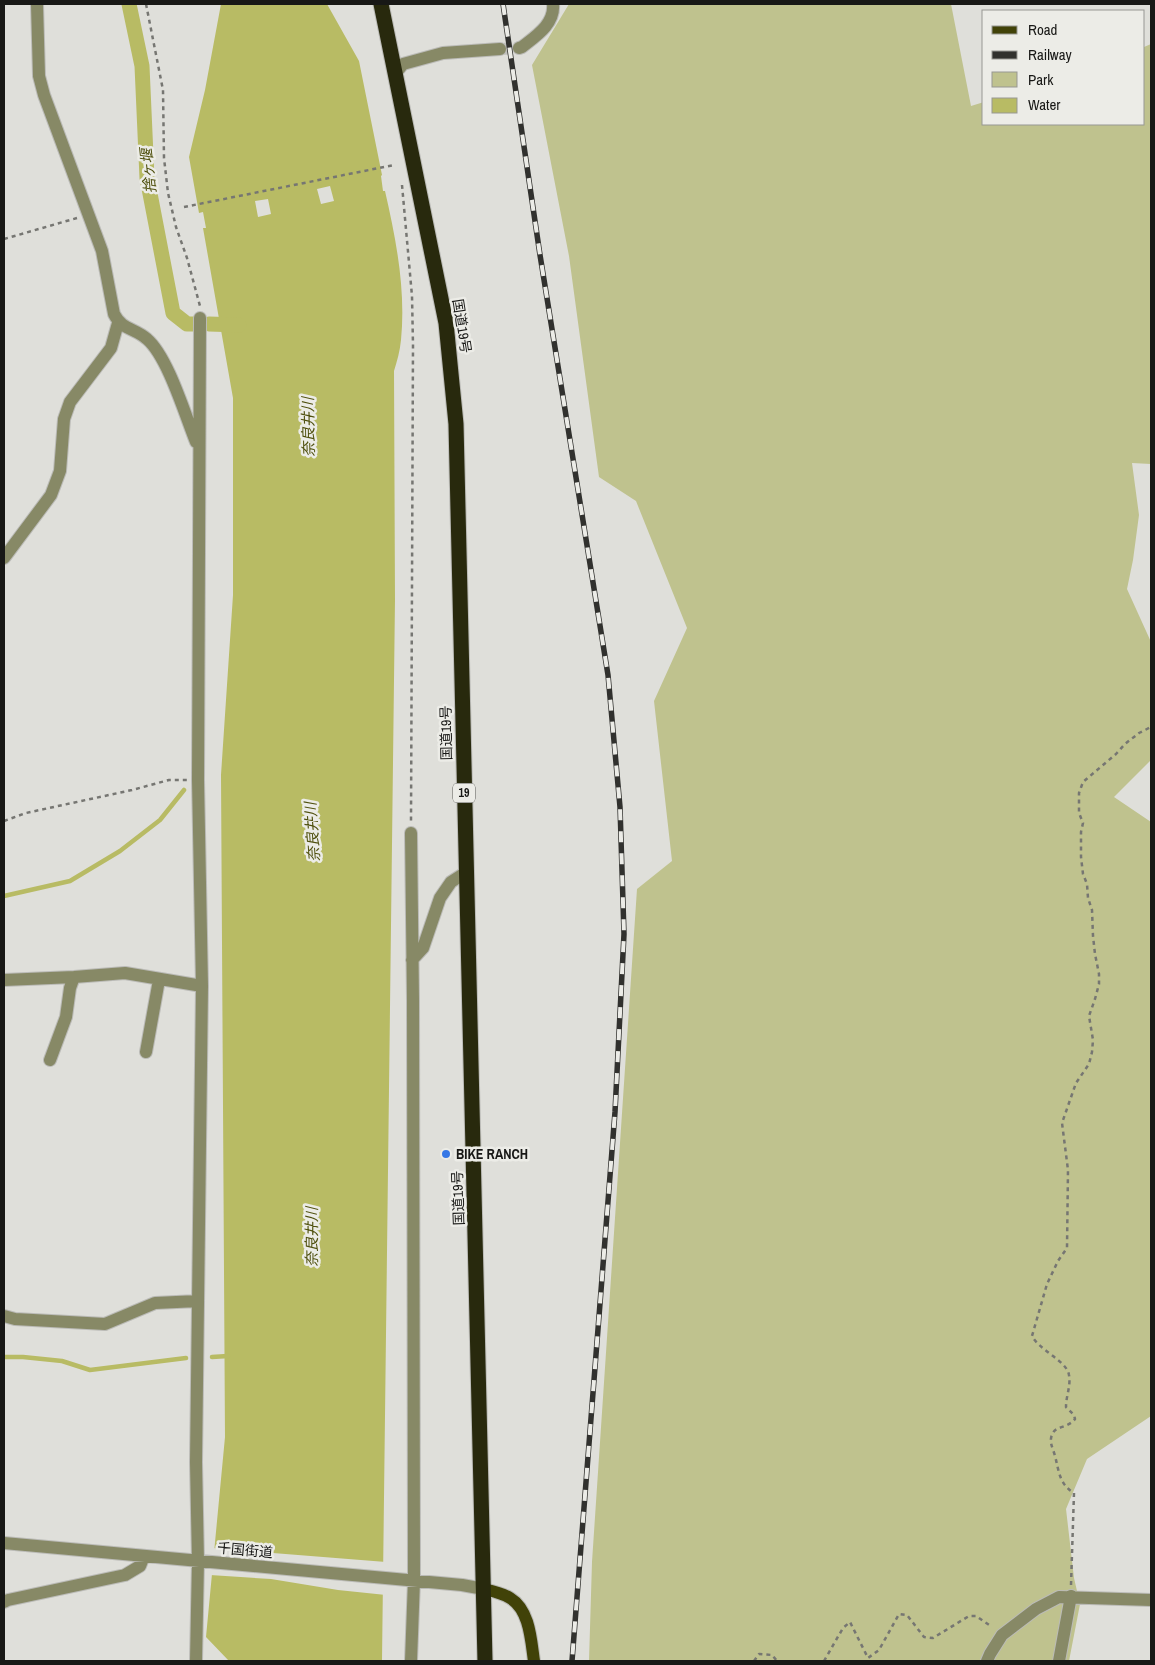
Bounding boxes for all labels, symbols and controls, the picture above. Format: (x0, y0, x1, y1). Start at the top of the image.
legend (982, 10, 1145, 125)
text: Road (1028, 19, 1057, 40)
text: Railway (1028, 44, 1073, 65)
text: Park (1028, 69, 1054, 90)
text: Water (1028, 94, 1060, 115)
water label: 捨ヶ堰 (135, 145, 161, 194)
street label: 国道19号 (449, 298, 475, 354)
water label: 奈良井川 (297, 395, 319, 457)
street label: 国道19号 (437, 705, 455, 761)
road number: 19 (453, 784, 475, 802)
water label: 奈良井川 (299, 799, 325, 863)
place label: BIKE RANCH (456, 1145, 528, 1163)
marker: BIKE RANCH (440, 1148, 452, 1160)
street label: 国道19号 (448, 1170, 468, 1226)
water label: 奈良井川 (301, 1205, 322, 1267)
street label: 千国街道 (216, 1539, 274, 1561)

